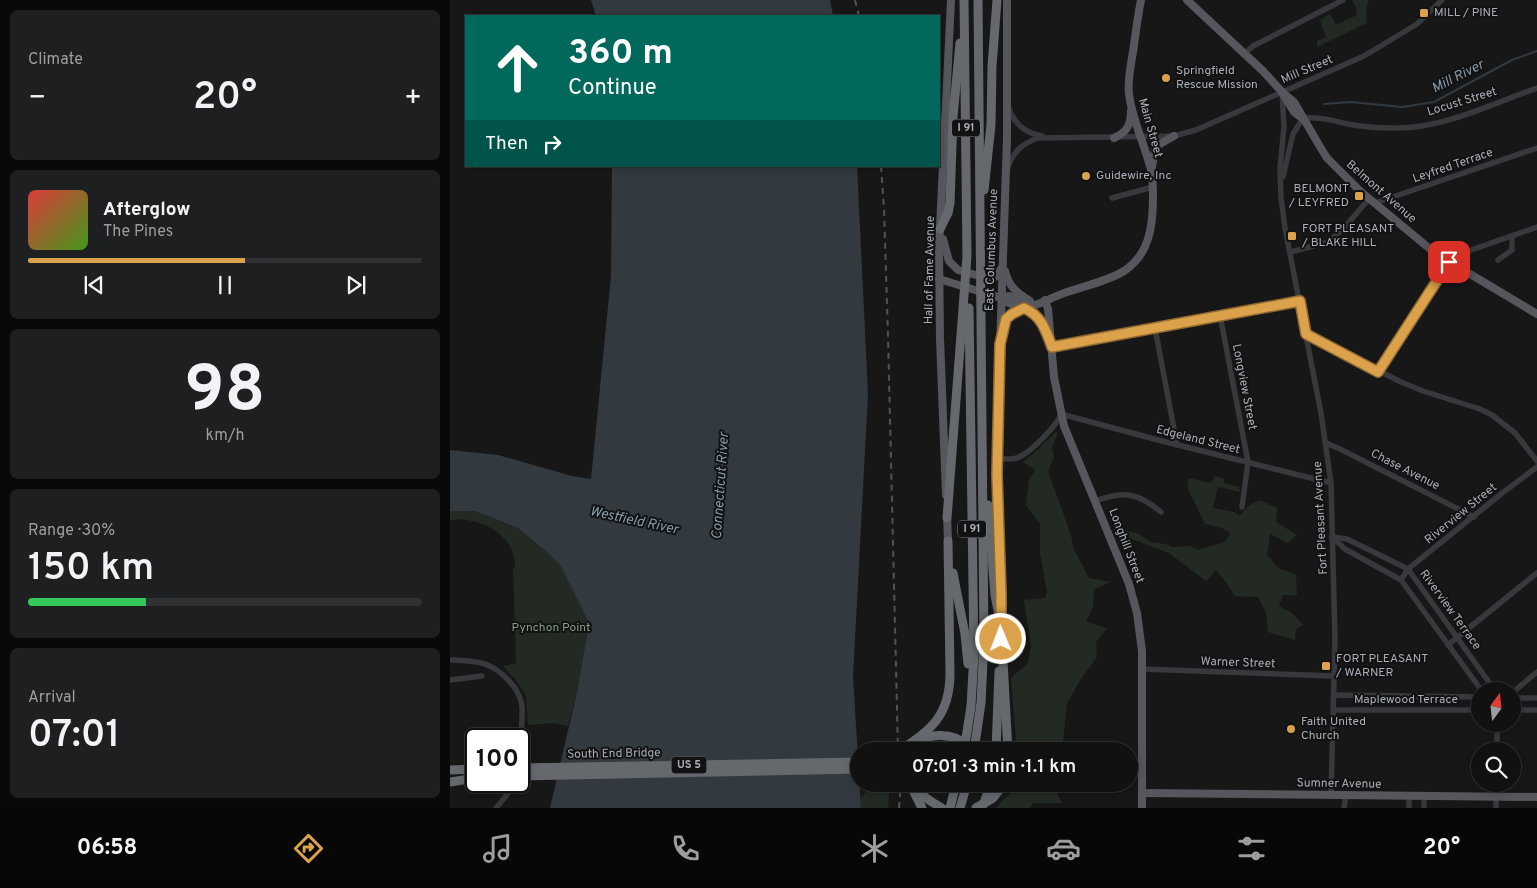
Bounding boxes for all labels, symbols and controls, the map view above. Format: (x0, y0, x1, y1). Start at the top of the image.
place label: MILL / PINE (1434, 5, 1498, 21)
marker: MILL / PINE (1418, 7, 1430, 19)
text: 360 m (568, 32, 673, 76)
icon: ahead (485, 35, 550, 100)
text: Climate (28, 50, 83, 70)
street label: Mill Street (1279, 52, 1335, 88)
water label: Mill River (1429, 56, 1488, 97)
place label: Springfield Rescue Mission (1176, 63, 1258, 93)
marker: Springfield Rescue Mission (1160, 72, 1172, 84)
text: 20° (193, 74, 257, 123)
text: Continue (568, 75, 657, 102)
text: − (28, 81, 46, 117)
text: + (404, 81, 422, 117)
street label: Locust Street (1425, 84, 1499, 120)
street label: Main Street (1134, 96, 1166, 160)
road number: I 91 (952, 120, 980, 136)
icon: right (538, 130, 566, 158)
text: Then (485, 132, 528, 156)
street label: Leyfred Terrace (1411, 145, 1495, 187)
street label: Belmont Avenue (1342, 157, 1420, 227)
place label: Guidewire, Inc (1096, 168, 1171, 184)
marker: Guidewire, Inc (1080, 170, 1092, 182)
place label: BELMONT / LEYFRED (1288, 181, 1349, 211)
street label: East Columbus Avenue (982, 188, 1002, 312)
marker: BELMONT / LEYFRED (1353, 190, 1365, 202)
text: Afterglow (103, 198, 191, 222)
street label: Hall of Fame Avenue (921, 216, 939, 324)
place label: FORT PLEASANT / BLAKE HILL (1301, 221, 1394, 251)
text: The Pines (103, 222, 173, 242)
marker: FORT PLEASANT / BLAKE HILL (1286, 230, 1298, 242)
pin (1428, 241, 1470, 283)
icon: arrive (1435, 248, 1463, 276)
icon: previous (80, 271, 108, 299)
icon: pause (211, 271, 239, 299)
icon: next (342, 271, 370, 299)
street label: Longview Street (1228, 343, 1260, 431)
text: 98 (185, 352, 265, 434)
street label: Edgeland Street (1154, 422, 1242, 458)
text: km/h (206, 426, 244, 446)
water label: Connecticut River (709, 430, 733, 540)
street label: Chase Avenue (1368, 446, 1442, 494)
street label: Fort Pleasant Avenue (1310, 461, 1332, 575)
street label: Riverview Street (1422, 480, 1500, 548)
water label: Westfield River (588, 503, 681, 539)
street label: Longhill Street (1104, 506, 1148, 586)
road number: I 91 (958, 520, 986, 538)
text: Range · 30% (28, 521, 115, 541)
text: 150 km (28, 545, 154, 594)
street label: Riverview Terrace (1415, 567, 1485, 653)
position arrow (974, 612, 1026, 664)
park label: Pynchon Point (512, 620, 590, 636)
place label: FORT PLEASANT / WARNER (1335, 651, 1428, 681)
street label: Warner Street (1200, 654, 1276, 672)
marker: FORT PLEASANT / WARNER (1320, 660, 1332, 672)
north arrow (1471, 682, 1521, 732)
map controls (1471, 682, 1521, 792)
text: Arrival (28, 688, 76, 708)
street label: Maplewood Terrace (1354, 692, 1458, 708)
text: 07:01 (28, 712, 120, 761)
place label: Faith United Church (1301, 714, 1366, 744)
marker: Faith United Church (1285, 723, 1297, 735)
speed limit sign: 100 (465, 728, 530, 793)
button: search (1471, 742, 1521, 792)
street label: South End Bridge (567, 745, 661, 763)
text: 07:01 · 3 min · 1.1 km (912, 755, 1076, 779)
road number: US 5 (672, 756, 706, 774)
street label: Sumner Avenue (1296, 775, 1382, 793)
icon: directions (291, 831, 326, 866)
icon: music (480, 831, 515, 866)
icon: phone (668, 831, 703, 866)
icon: climate (857, 831, 892, 866)
icon: car (1046, 831, 1081, 866)
icon: filters (1234, 831, 1269, 866)
text: 06:58 (77, 835, 137, 862)
text: 20° (1423, 835, 1460, 862)

